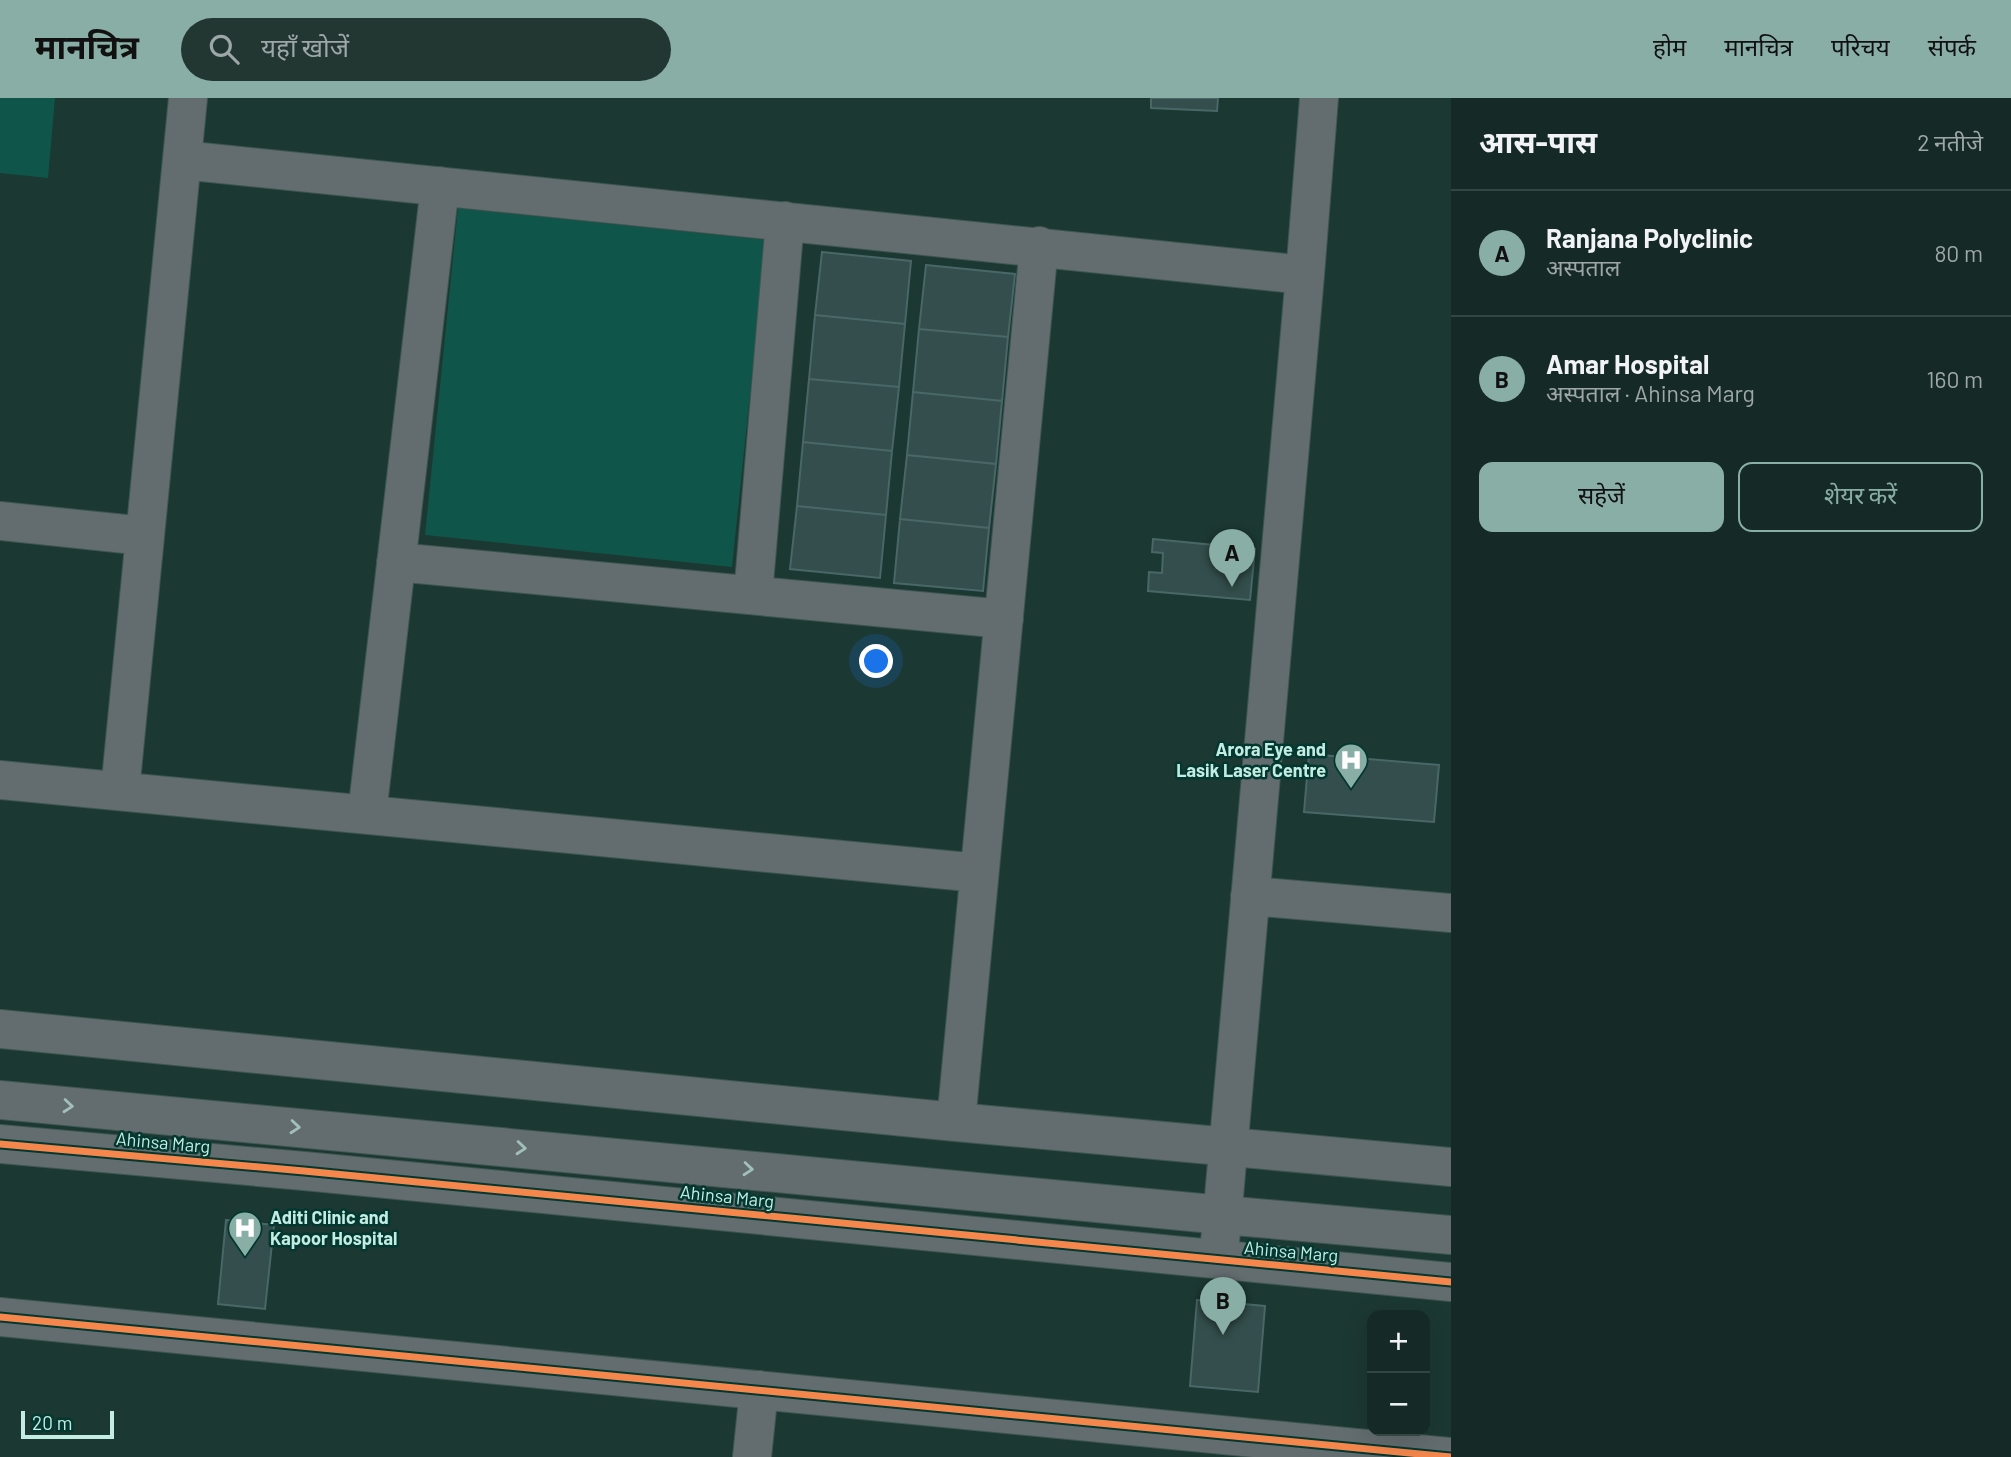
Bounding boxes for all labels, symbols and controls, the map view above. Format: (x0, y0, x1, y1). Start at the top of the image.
search box (181, 18, 671, 81)
text: मानचित्र (35, 26, 139, 66)
icon: search (205, 30, 243, 68)
text: यहाँ खोजें (261, 31, 349, 62)
text: होम (1653, 32, 1686, 61)
text: मानचित्र (1724, 32, 1793, 61)
text: परिचय (1831, 32, 1890, 61)
text: संपर्क (1928, 32, 1976, 61)
text: आस-पास (1479, 123, 1597, 159)
text: 2 नतीजे (1917, 128, 1983, 156)
text: Ranjana Polyclinic (1546, 222, 1753, 253)
text: A (1494, 239, 1510, 267)
text: 80 m (1934, 239, 1983, 267)
text: अस्पताल (1546, 253, 1620, 281)
text: Amar Hospital (1546, 348, 1709, 379)
text: B (1495, 365, 1509, 393)
text: 160 m (1926, 365, 1983, 393)
text: अस्पताल · Ahinsa Marg (1546, 379, 1755, 407)
button: सहेजें (1479, 462, 1724, 532)
button: शेयर करें (1738, 462, 1983, 532)
pin: A (1209, 529, 1255, 587)
your location (859, 644, 893, 678)
place label: Arora Eye and Lasik Laser Centre (1176, 738, 1326, 781)
hospital icon: Arora Eye and Lasik Laser Centre (1332, 741, 1370, 790)
one-way arrow (63, 1098, 74, 1113)
one-way arrow (289, 1119, 300, 1134)
street label: Ahinsa Marg (115, 1127, 211, 1157)
one-way arrow (516, 1140, 527, 1155)
one-way arrow (742, 1162, 753, 1177)
street label: Ahinsa Marg (679, 1180, 775, 1212)
place label: Aditi Clinic and Kapoor Hospital (270, 1206, 397, 1249)
hospital icon: Aditi Clinic and Kapoor Hospital (226, 1209, 264, 1258)
street label: Ahinsa Marg (1243, 1236, 1339, 1266)
pin: B (1200, 1277, 1246, 1335)
map controls (1367, 1310, 1430, 1436)
button: + (1367, 1310, 1430, 1373)
button: − (1367, 1373, 1430, 1436)
scale bar (21, 1408, 114, 1440)
text: 20 m (32, 1411, 72, 1434)

